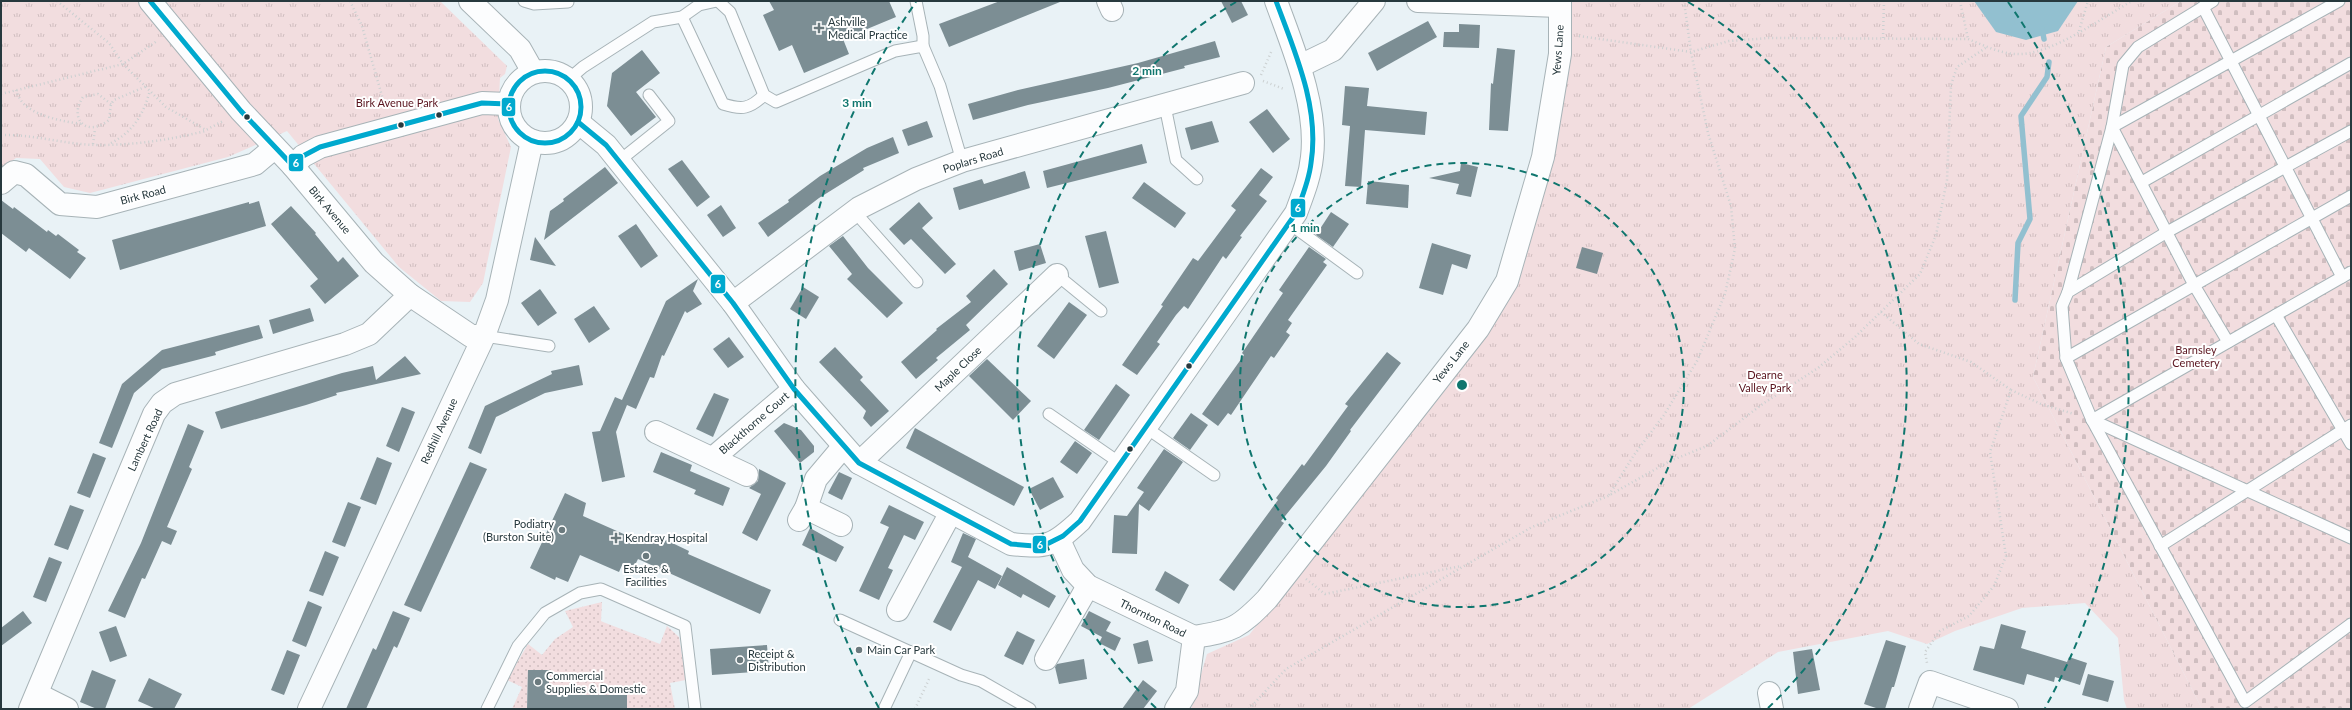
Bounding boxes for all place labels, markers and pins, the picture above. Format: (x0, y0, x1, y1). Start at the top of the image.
place label: Ashville Medical Practice (828, 15, 908, 41)
marker: Ashville Medical Practice (813, 22, 825, 34)
unlabelled marker (434, 110, 444, 120)
unlabelled marker (242, 112, 252, 122)
unlabelled marker (396, 120, 406, 130)
unlabelled marker (1184, 361, 1194, 371)
centre of rings (1455, 378, 1469, 392)
unlabelled marker (1125, 444, 1135, 454)
place label: Podiatry (Burston Suite) (483, 517, 554, 543)
marker: Podiatry (Burston Suite) (557, 525, 567, 535)
place label: Kendray Hospital (625, 531, 708, 544)
marker: Kendray Hospital (610, 532, 622, 544)
marker: Estates & Facilities (641, 551, 651, 561)
place label: Estates & Facilities (623, 562, 669, 588)
place label: Main Car Park (867, 643, 935, 656)
marker: Main Car Park (854, 645, 864, 655)
place label: Receipt & Distribution (748, 647, 806, 673)
marker: Receipt & Distribution (735, 655, 745, 665)
place label: Commercial Supplies & Domestic (546, 669, 646, 695)
marker: Commercial Supplies & Domestic (533, 677, 543, 687)

